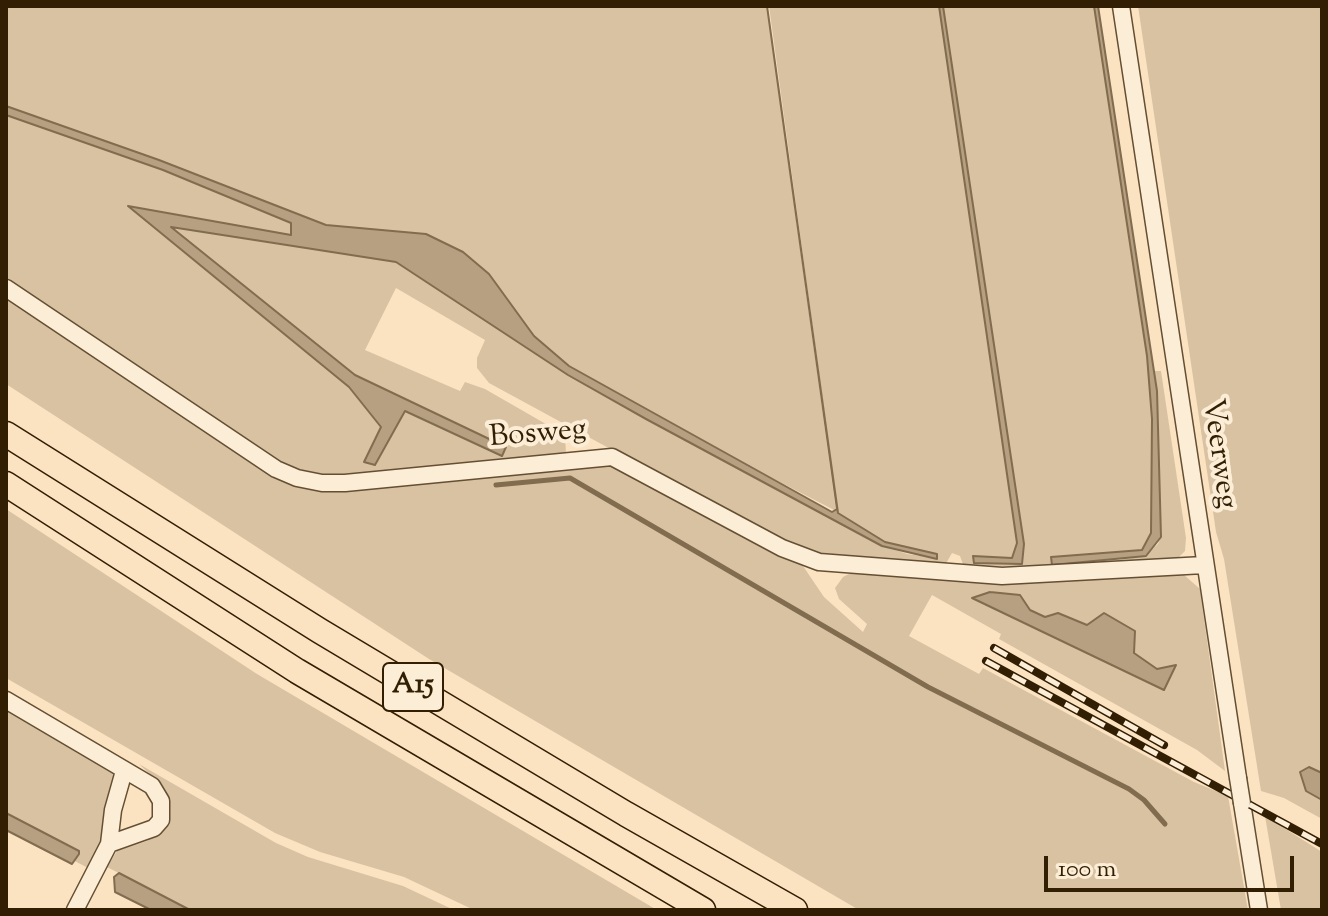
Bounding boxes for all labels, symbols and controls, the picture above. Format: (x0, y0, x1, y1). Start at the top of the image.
street label: Veerweg (1191, 397, 1243, 511)
street label: Bosweg (488, 414, 588, 458)
road number: A15 (383, 663, 443, 711)
scale bar (1048, 840, 1298, 890)
text: 100 m (1058, 853, 1116, 887)

